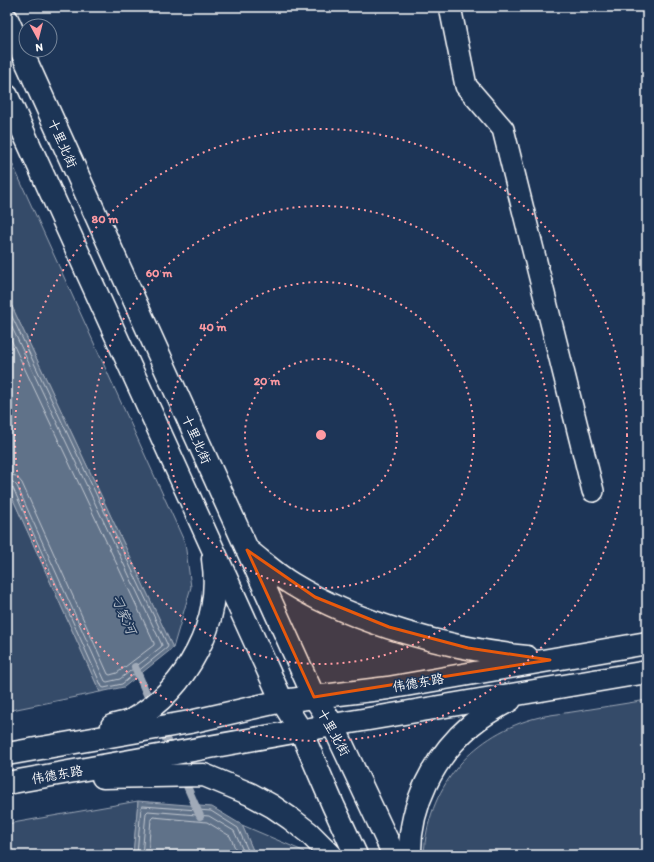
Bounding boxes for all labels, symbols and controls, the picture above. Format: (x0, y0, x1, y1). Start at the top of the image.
north arrow (18, 18, 58, 58)
text: N (35, 41, 44, 54)
street label: 十里北街 (45, 116, 80, 170)
text: 80 m (92, 212, 119, 226)
text: 60 m (146, 266, 173, 280)
text: 40 m (199, 320, 228, 334)
text: 20 m (254, 374, 281, 388)
street label: 十里北街 (179, 412, 214, 466)
centre of rings (314, 428, 328, 442)
water label: 刁家河 (107, 592, 141, 639)
street label: 伟德东路 (391, 671, 445, 694)
street label: 十里北街 (314, 706, 353, 759)
street label: 伟德东路 (30, 763, 84, 786)

